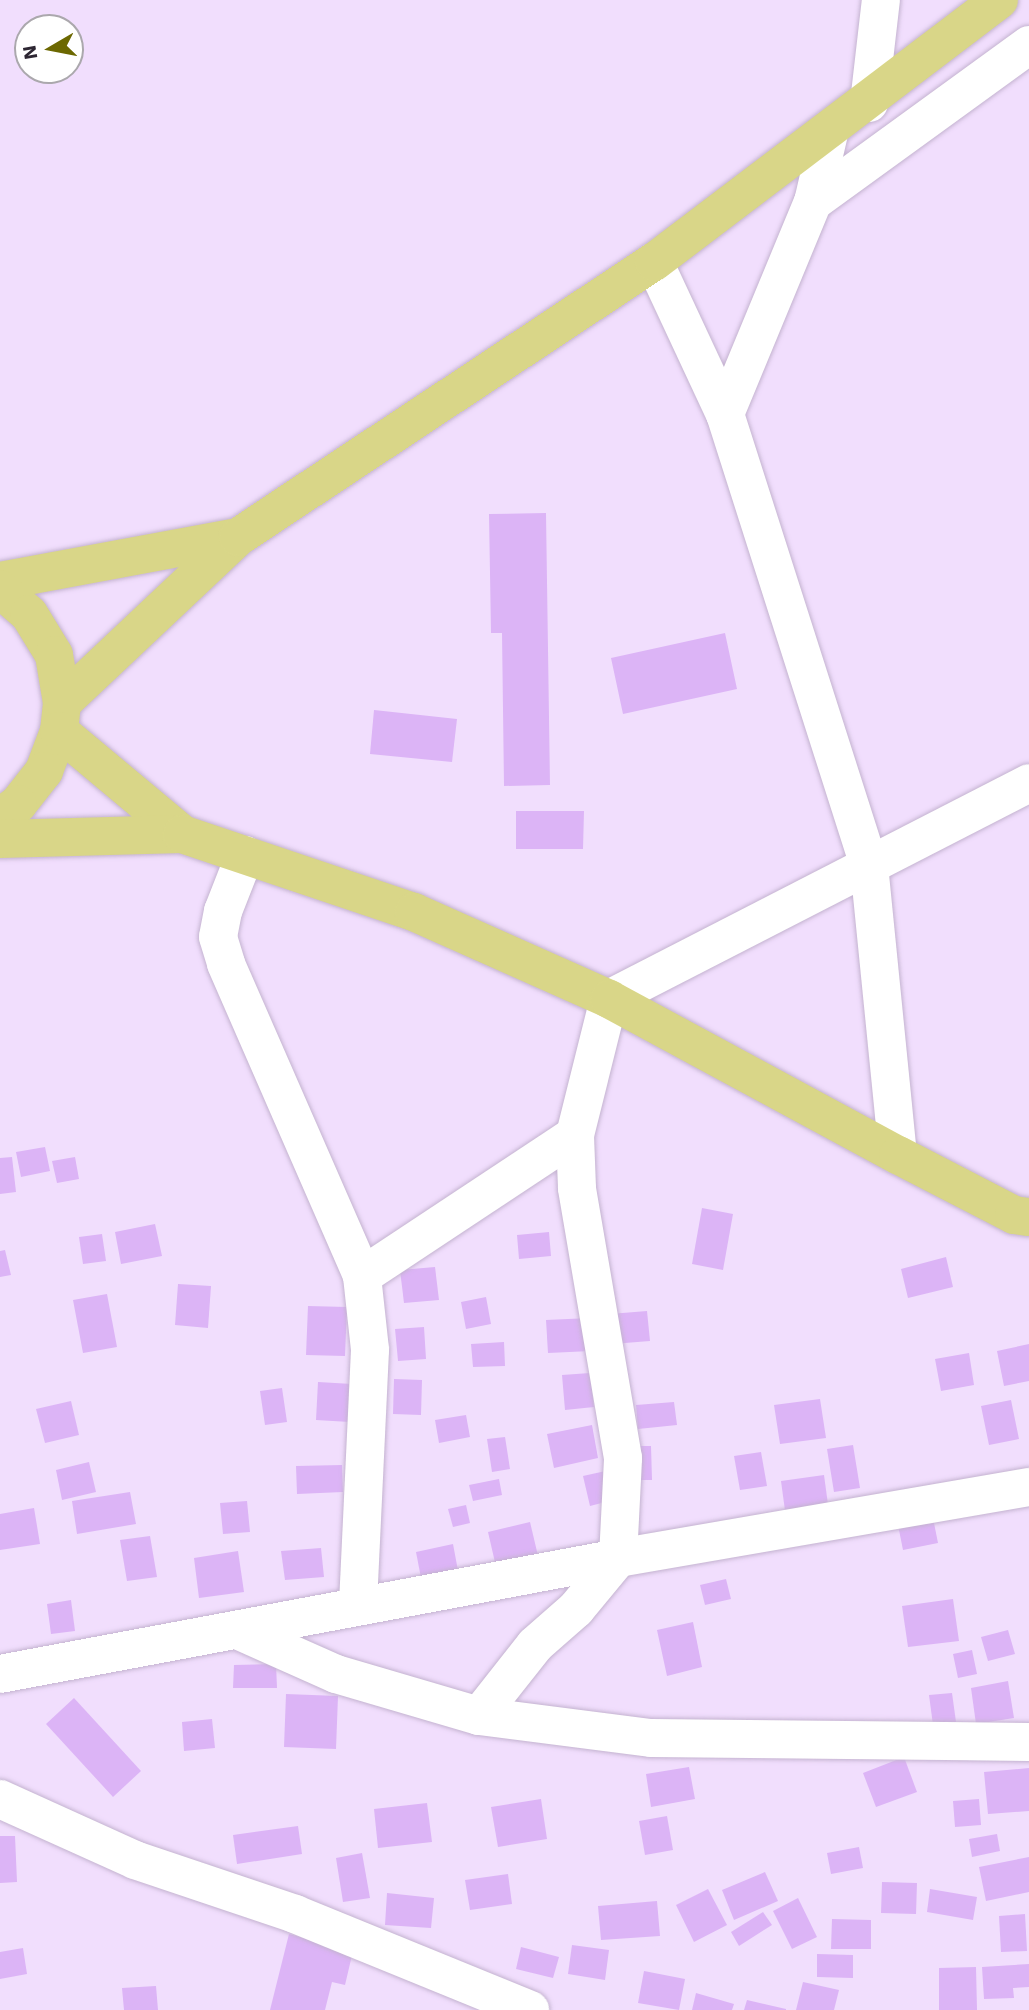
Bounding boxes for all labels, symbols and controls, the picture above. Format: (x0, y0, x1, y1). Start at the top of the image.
north arrow (14, 14, 84, 84)
text: N (17, 43, 42, 61)

